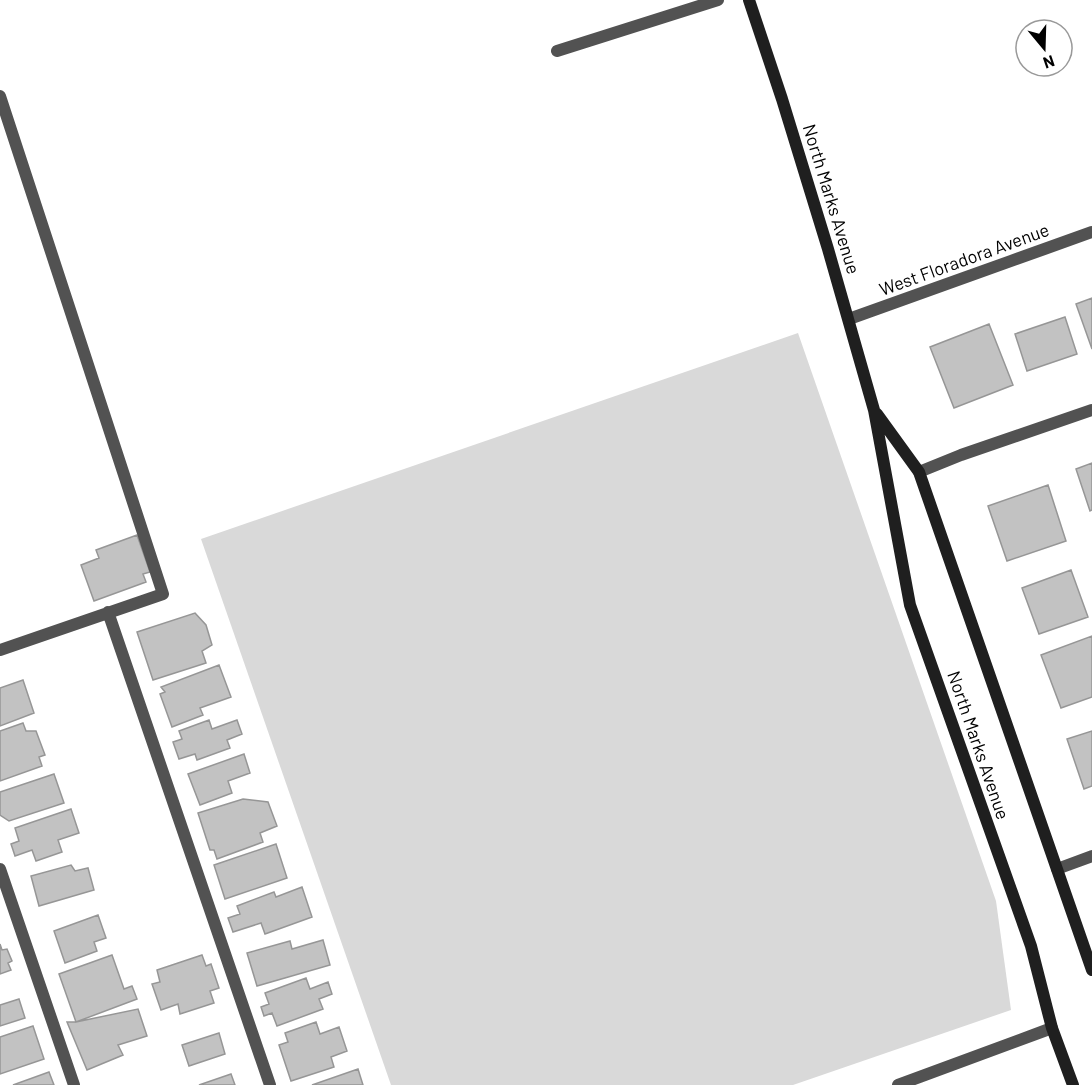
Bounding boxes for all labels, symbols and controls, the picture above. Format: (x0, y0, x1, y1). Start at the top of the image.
north arrow (1014, 18, 1074, 78)
text: N (1041, 52, 1057, 73)
street label: North Marks Avenue (799, 121, 865, 277)
street label: West Floradora Avenue (876, 218, 1052, 300)
street label: North Marks Avenue (943, 668, 1015, 822)

